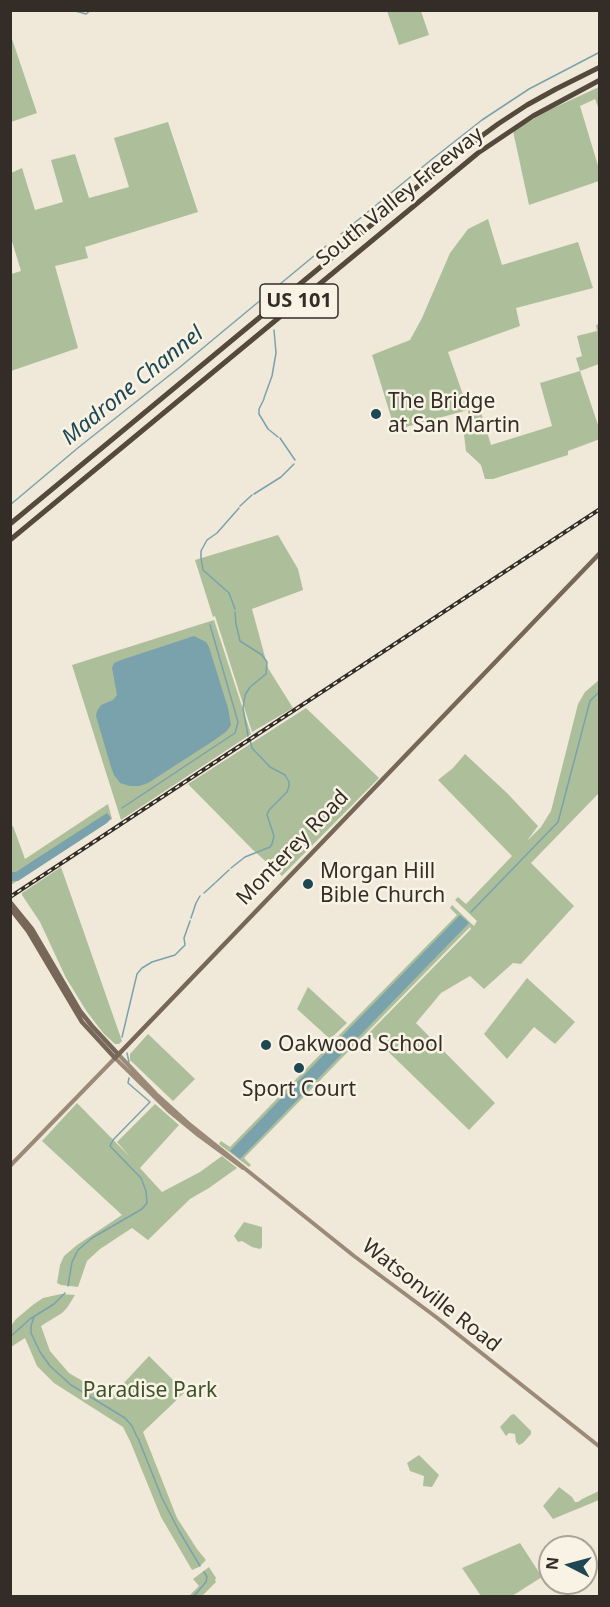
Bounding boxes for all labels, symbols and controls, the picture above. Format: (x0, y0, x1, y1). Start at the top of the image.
street label: South Valley Freeway (312, 122, 488, 272)
road number: US 101 (260, 284, 338, 318)
water label: Madrone Channel (57, 321, 209, 451)
place label: The Bridge at San Martin (388, 389, 520, 439)
marker: The Bridge at San Martin (369, 407, 383, 421)
street label: Monterey Road (232, 785, 354, 911)
place label: Morgan Hill Bible Church (320, 859, 445, 909)
marker: Morgan Hill Bible Church (301, 877, 315, 891)
place label: Oakwood School (278, 1032, 443, 1058)
marker: Oakwood School (259, 1038, 273, 1052)
marker: Sport Court (292, 1061, 306, 1075)
place label: Sport Court (242, 1077, 356, 1103)
street label: Watsonville Road (357, 1234, 505, 1358)
park label: Paradise Park (83, 1378, 217, 1404)
north arrow (538, 1535, 598, 1595)
text: N (540, 1556, 564, 1571)

